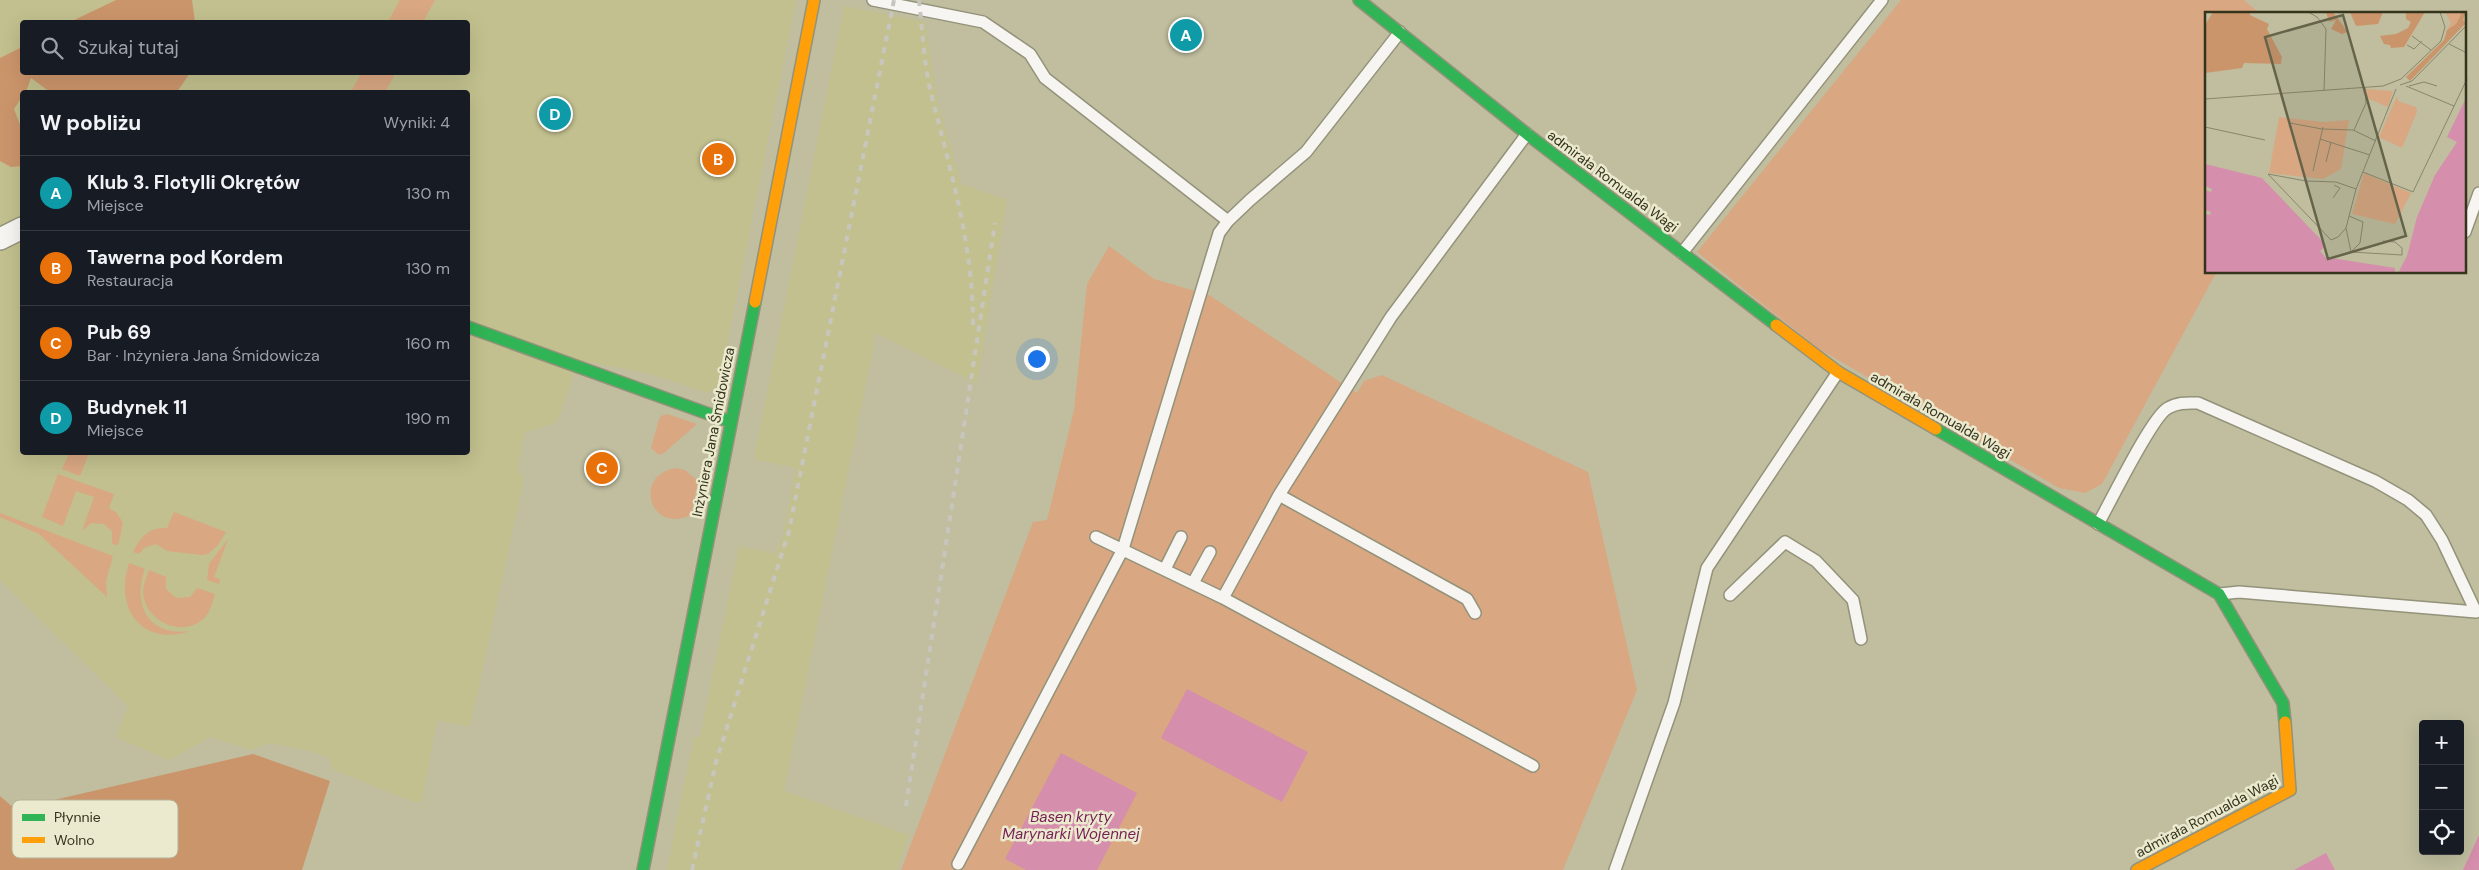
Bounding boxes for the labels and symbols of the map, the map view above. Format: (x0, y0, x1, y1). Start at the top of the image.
inset map (2205, 12, 2466, 274)
pin: A (1170, 16, 1202, 54)
pin: D (539, 95, 571, 133)
street label: admirała Romualda Wagi (1544, 126, 1682, 236)
pin: B (702, 140, 734, 178)
street label: Inżyniera Jana Śmidowicza (688, 346, 738, 518)
your location (1024, 346, 1050, 372)
street label: admirała Romualda Wagi (1868, 367, 2014, 463)
pin: C (586, 449, 618, 487)
street label: admirała Romualda Wagi (2133, 771, 2281, 861)
legend (12, 800, 178, 858)
water label: Basen kryty Marynarki Wojennej (1002, 807, 1140, 844)
text: Płynnie (54, 808, 101, 826)
text: Wolno (54, 831, 95, 849)

